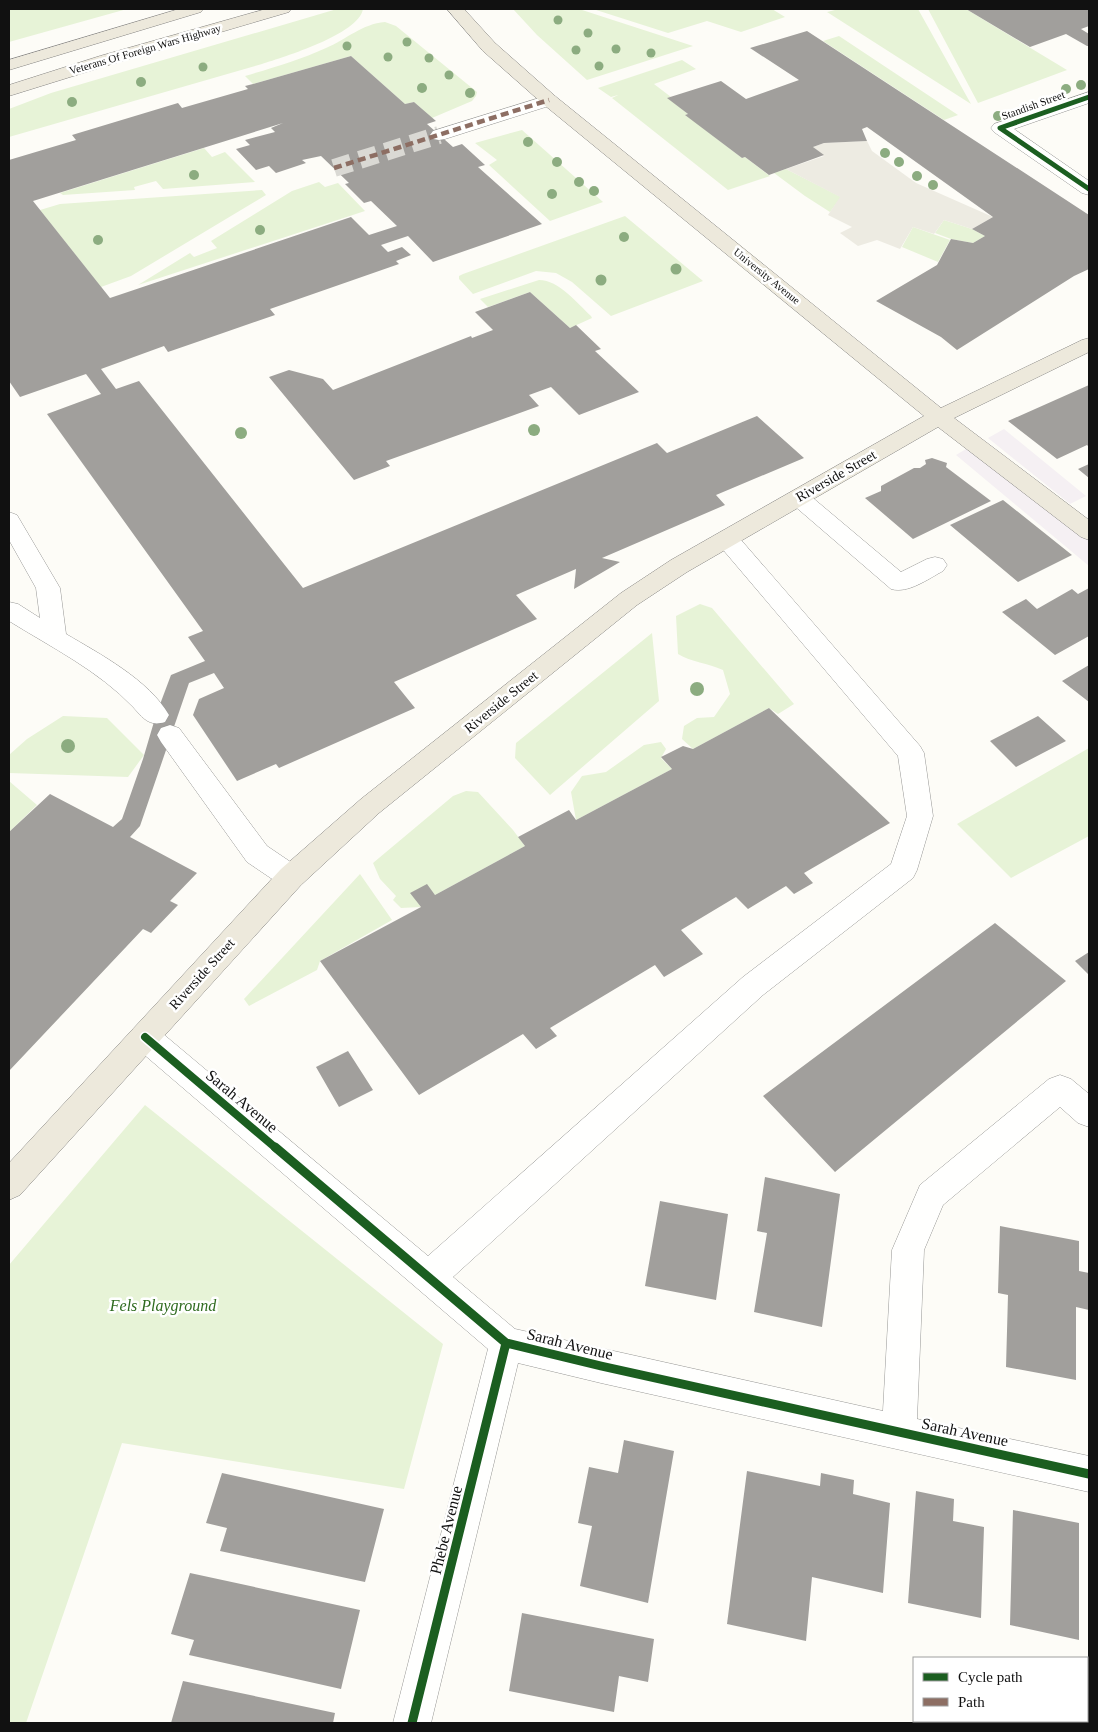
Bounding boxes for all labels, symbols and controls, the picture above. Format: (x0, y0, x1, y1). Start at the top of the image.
street label: Veterans Of Foreign Wars Highway (68, 21, 223, 76)
street label: Standish Street (1000, 88, 1066, 122)
street label: University Avenue (731, 246, 803, 307)
street label: Riverside Street (793, 447, 879, 505)
street label: Riverside Street (461, 668, 541, 736)
street label: Riverside Street (166, 936, 238, 1012)
street label: Sarah Avenue (203, 1066, 281, 1136)
park label: Fels Playground (109, 1297, 217, 1315)
street label: Sarah Avenue (525, 1325, 615, 1363)
street label: Sarah Avenue (920, 1415, 1010, 1449)
street label: Phebe Avenue (427, 1484, 465, 1576)
legend (913, 1657, 1088, 1722)
text: Cycle path (958, 1669, 1023, 1685)
text: Path (958, 1694, 985, 1710)

